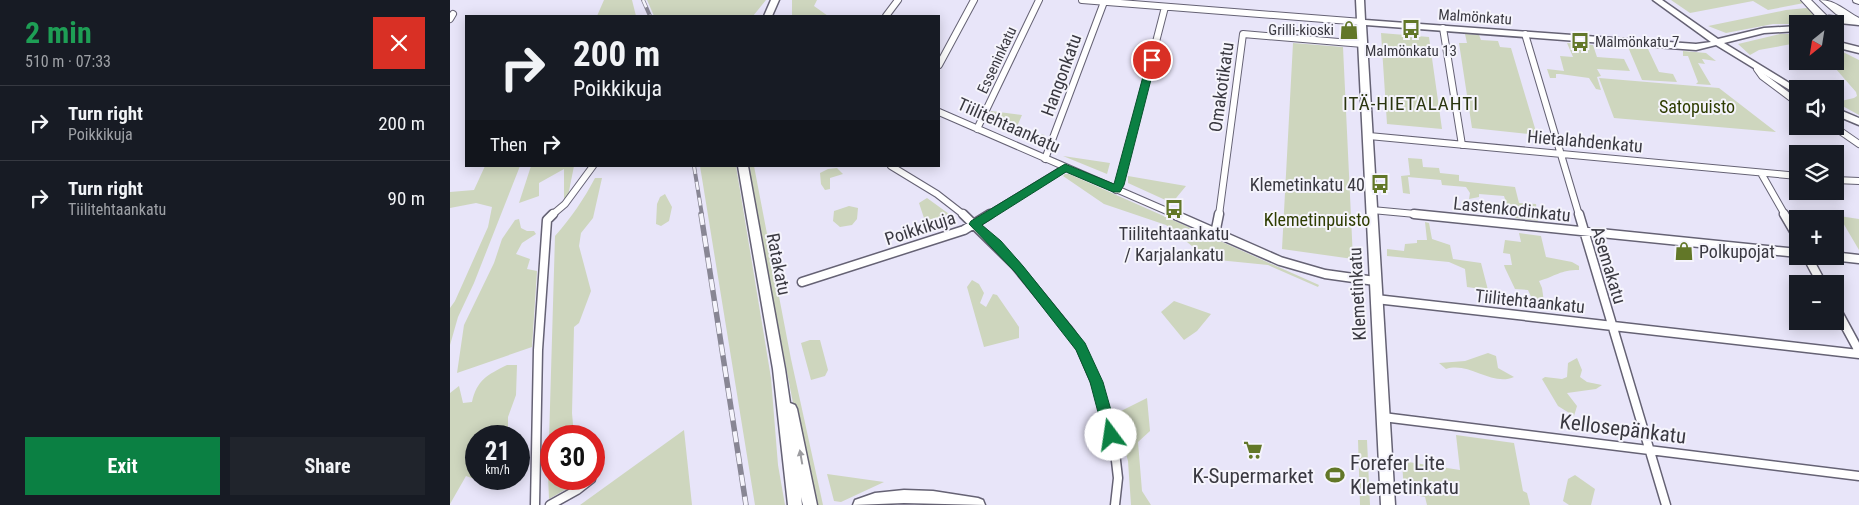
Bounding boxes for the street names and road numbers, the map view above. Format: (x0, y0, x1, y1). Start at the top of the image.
street label: Malmönkatu (1438, 5, 1512, 29)
street label: Esseninkatu (974, 24, 1020, 96)
street label: Hangonkatu (1036, 31, 1086, 119)
street label: Omakotikatu (1204, 41, 1238, 133)
street label: Tiilitehtaankatu (954, 93, 1064, 157)
street label: Hietalahdenkatu (1526, 125, 1644, 157)
street label: Lastenkodinkatu (1452, 192, 1572, 226)
street label: Poikkikuja (882, 207, 958, 249)
street label: Asemakatu (1587, 224, 1631, 306)
street label: Ratakatu (763, 231, 795, 297)
street label: Klemetinkatu (1344, 247, 1370, 341)
street label: Tiilitehtaankatu (1474, 285, 1586, 317)
street label: Kellosepänkatu (1558, 409, 1688, 449)

